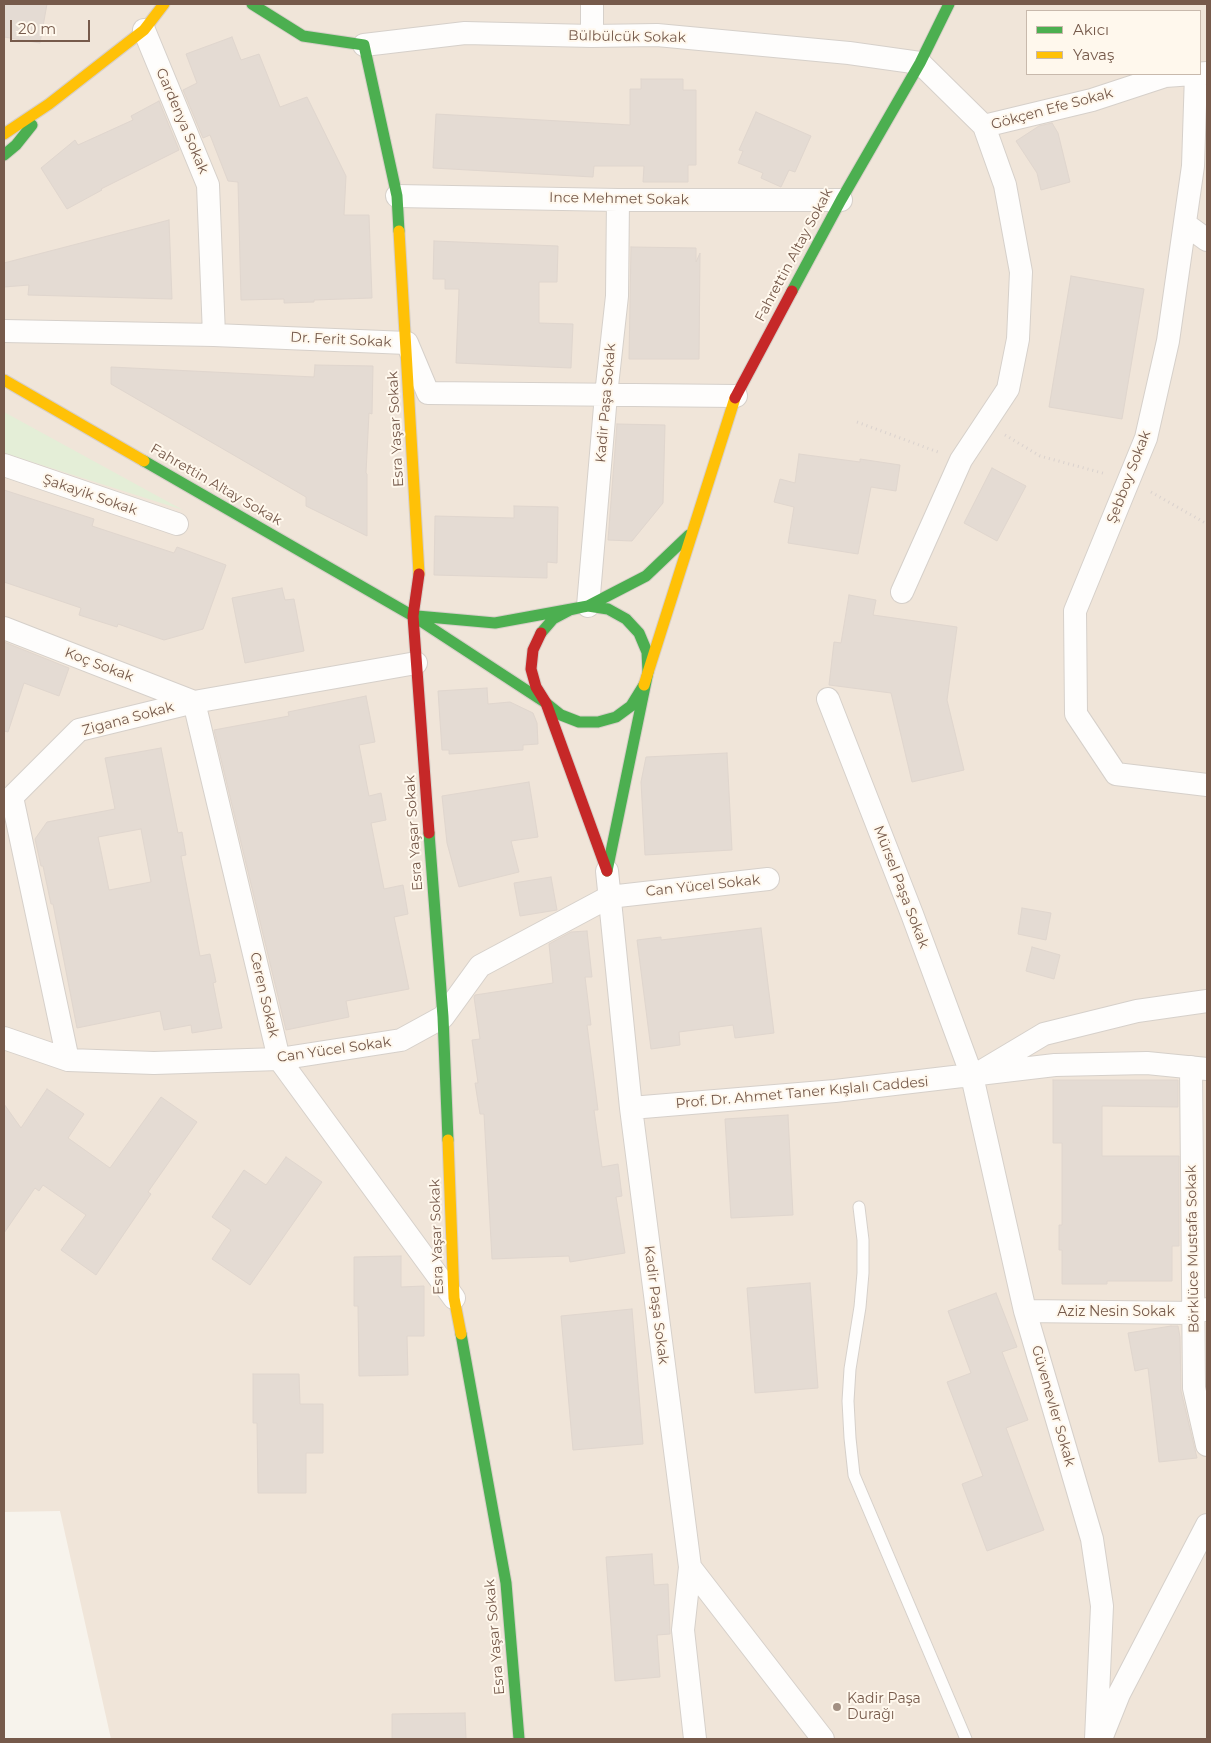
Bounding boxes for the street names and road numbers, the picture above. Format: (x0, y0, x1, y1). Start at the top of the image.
street label: Bülbülcük Sokak (568, 28, 686, 46)
street label: Gardenya Sokak (152, 66, 212, 176)
street label: Gökçen Efe Sokak (989, 85, 1115, 133)
street label: Fahrettin Altay Sokak (752, 185, 836, 325)
street label: Ince Mehmet Sokak (549, 189, 689, 209)
street label: Dr. Ferit Sokak (290, 329, 392, 351)
street label: Kadir Paşa Sokak (592, 343, 620, 463)
street label: Esra Yaşar Sokak (385, 371, 407, 487)
street label: Şebboy Sokak (1104, 428, 1154, 526)
street label: Fahrettin Altay Sokak (147, 441, 285, 529)
street label: Şakayik Sokak (41, 471, 139, 519)
street label: Koç Sokak (62, 644, 136, 686)
street label: Zigana Sokak (80, 699, 176, 739)
street label: Esra Yaşar Sokak (402, 775, 426, 891)
street label: Mürsel Paşa Sokak (870, 823, 932, 951)
street label: Can Yücel Sokak (645, 872, 761, 900)
street label: Ceren Sokak (246, 951, 282, 1039)
street label: Can Yücel Sokak (276, 1034, 392, 1066)
street label: Prof. Dr. Ahmet Taner Kışlalı Caddesi (675, 1074, 929, 1112)
street label: Börklüce Mustafa Sokak (1183, 1165, 1203, 1333)
street label: Esra Yaşar Sokak (427, 1179, 447, 1295)
street label: Kadir Paşa Sokak (640, 1245, 672, 1365)
street label: Aziz Nesin Sokak (1057, 1304, 1175, 1320)
street label: Güvenevler Sokak (1028, 1344, 1078, 1468)
street label: Esra Yaşar Sokak (482, 1579, 508, 1695)

